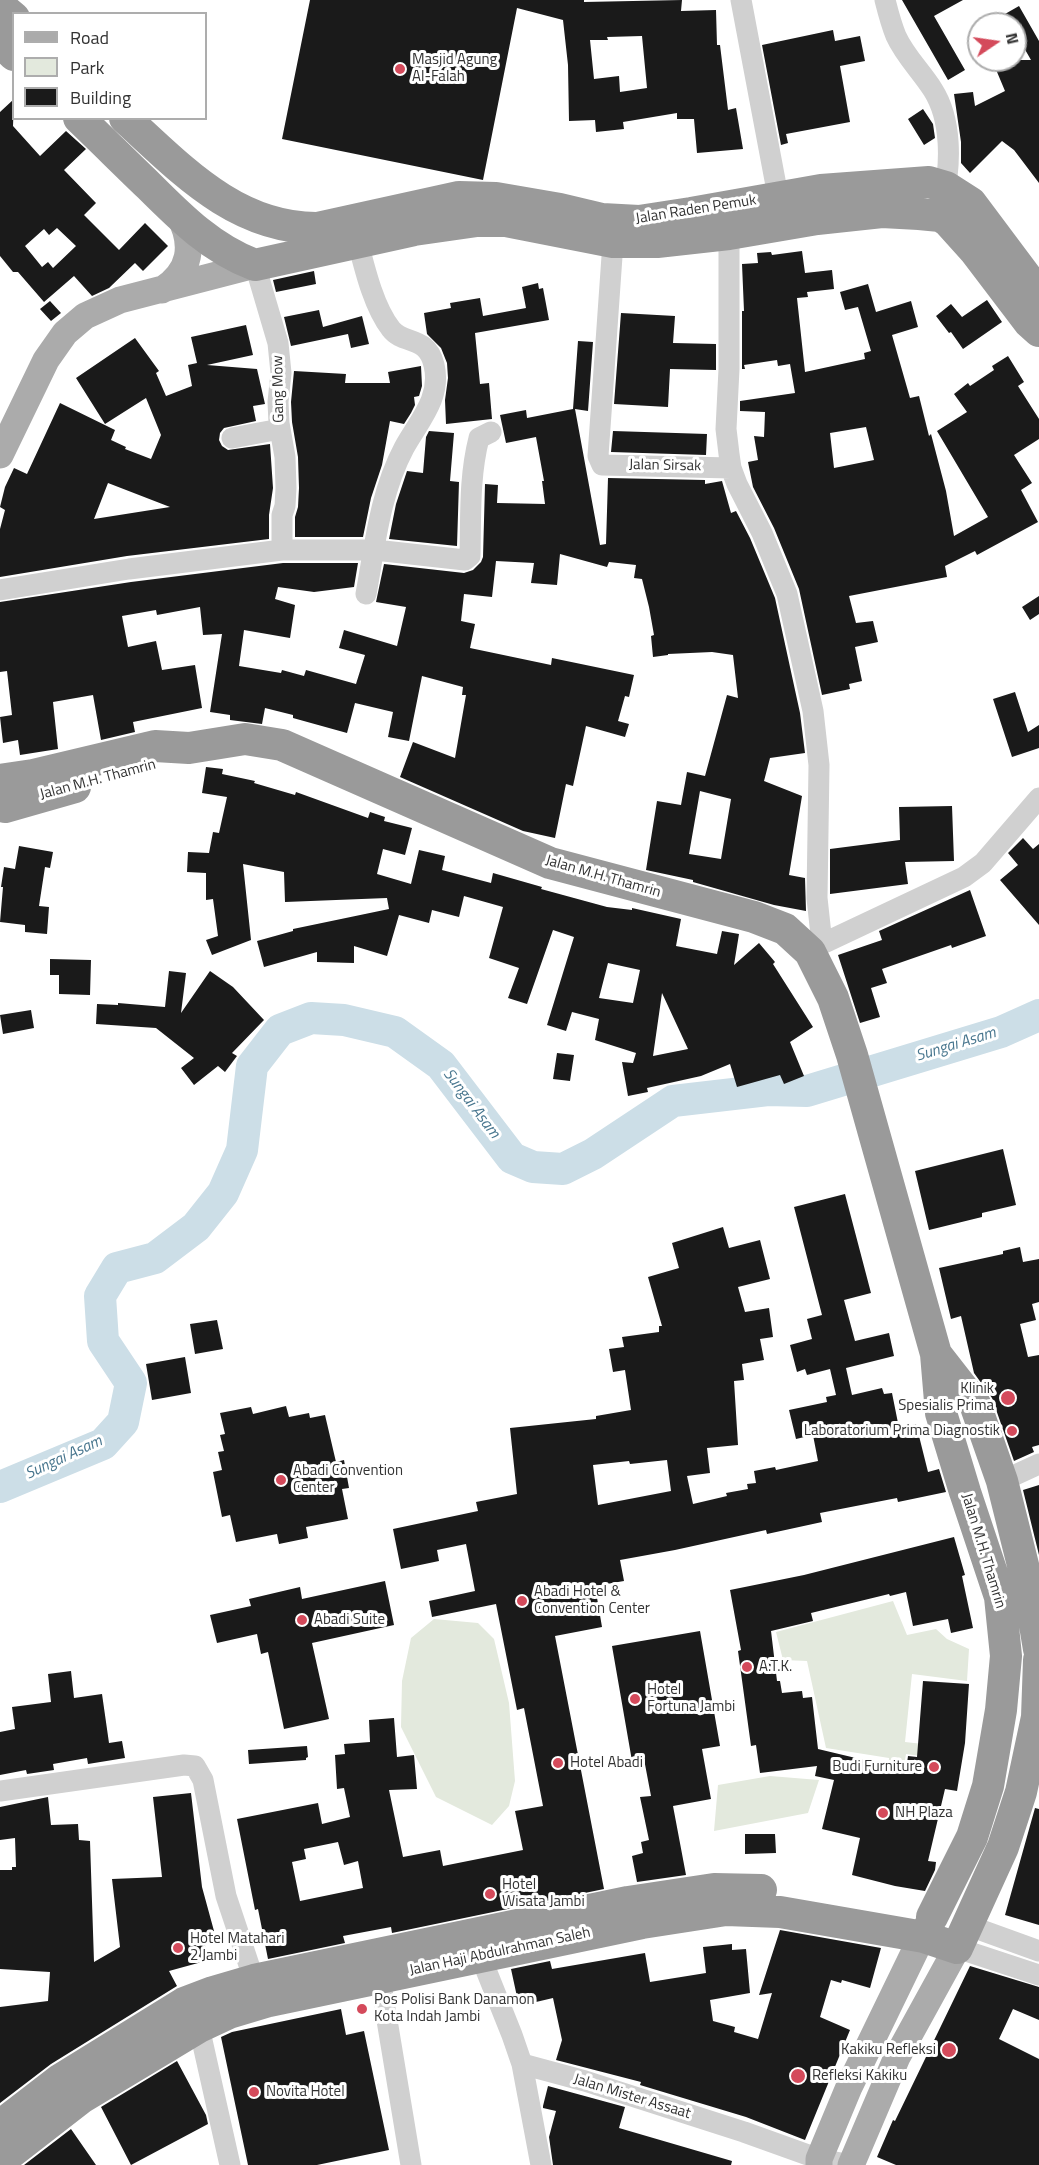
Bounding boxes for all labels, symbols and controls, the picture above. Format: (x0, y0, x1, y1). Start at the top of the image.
legend (12, 12, 207, 120)
north arrow (967, 12, 1027, 72)
text: Road (70, 24, 109, 51)
text: N (1000, 30, 1026, 47)
place label: Masjid Agung Al-Falah (412, 51, 497, 86)
text: Park (70, 54, 104, 81)
marker: Masjid Agung Al-Falah (393, 62, 407, 76)
text: Building (70, 84, 131, 111)
street label: Jalan Raden Pemuk (634, 192, 758, 228)
street label: Gang Mow (269, 355, 289, 423)
street label: Jalan Sirsak (629, 456, 701, 476)
street label: Jalan M.H. Thamrin (38, 756, 158, 804)
street label: Jalan M.H. Thamrin (543, 852, 663, 902)
water label: Sungai Asam (914, 1024, 998, 1066)
water label: Sungai Asam (439, 1065, 503, 1143)
place label: Klinik Spesialis Prima (898, 1380, 994, 1415)
marker: Klinik Spesialis Prima (999, 1389, 1017, 1407)
place label: Laboratorium Prima Diagnostik (804, 1422, 1000, 1440)
marker: Laboratorium Prima Diagnostik (1005, 1424, 1019, 1438)
water label: Sungai Asam (23, 1432, 105, 1484)
place label: Abadi Convention Center (293, 1462, 403, 1497)
marker: Abadi Convention Center (274, 1473, 288, 1487)
street label: Jalan M.H. Thamrin (957, 1491, 1009, 1611)
place label: Abadi Hotel & Convention Center (534, 1583, 650, 1618)
marker: Abadi Hotel & Convention Center (515, 1594, 529, 1608)
place label: Abadi Suite (314, 1611, 385, 1629)
marker: Abadi Suite (295, 1613, 309, 1627)
place label: A.T.K. (759, 1658, 792, 1676)
marker: A.T.K. (740, 1660, 754, 1674)
place label: Hotel Fortuna Jambi (647, 1681, 735, 1716)
marker: Hotel Fortuna Jambi (628, 1692, 642, 1706)
place label: Hotel Abadi (570, 1754, 643, 1772)
marker: Hotel Abadi (551, 1756, 565, 1770)
place label: Budi Furniture (832, 1758, 922, 1776)
marker: Budi Furniture (927, 1760, 941, 1774)
place label: NH Plaza (895, 1804, 953, 1822)
marker: NH Plaza (876, 1806, 890, 1820)
place label: Hotel Wisata Jambi (502, 1876, 585, 1911)
marker: Hotel Wisata Jambi (483, 1887, 497, 1901)
street label: Jalan Haji Abdulrahman Saleh (408, 1924, 592, 1980)
place label: Hotel Matahari 2 Jambi (190, 1930, 284, 1965)
marker: Hotel Matahari 2 Jambi (171, 1941, 185, 1955)
place label: Pos Polisi Bank Danamon Kota Indah Jambi (374, 1991, 535, 2026)
marker: Pos Polisi Bank Danamon Kota Indah Jambi (355, 2002, 369, 2016)
place label: Kakiku Refleksi (841, 2041, 936, 2059)
marker: Kakiku Refleksi (940, 2041, 958, 2059)
marker: Refleksi Kakiku (789, 2067, 807, 2085)
place label: Refleksi Kakiku (812, 2067, 907, 2085)
street label: Jalan Mister Assaat (571, 2071, 693, 2123)
place label: Novita Hotel (266, 2083, 345, 2101)
marker: Novita Hotel (247, 2085, 261, 2099)

